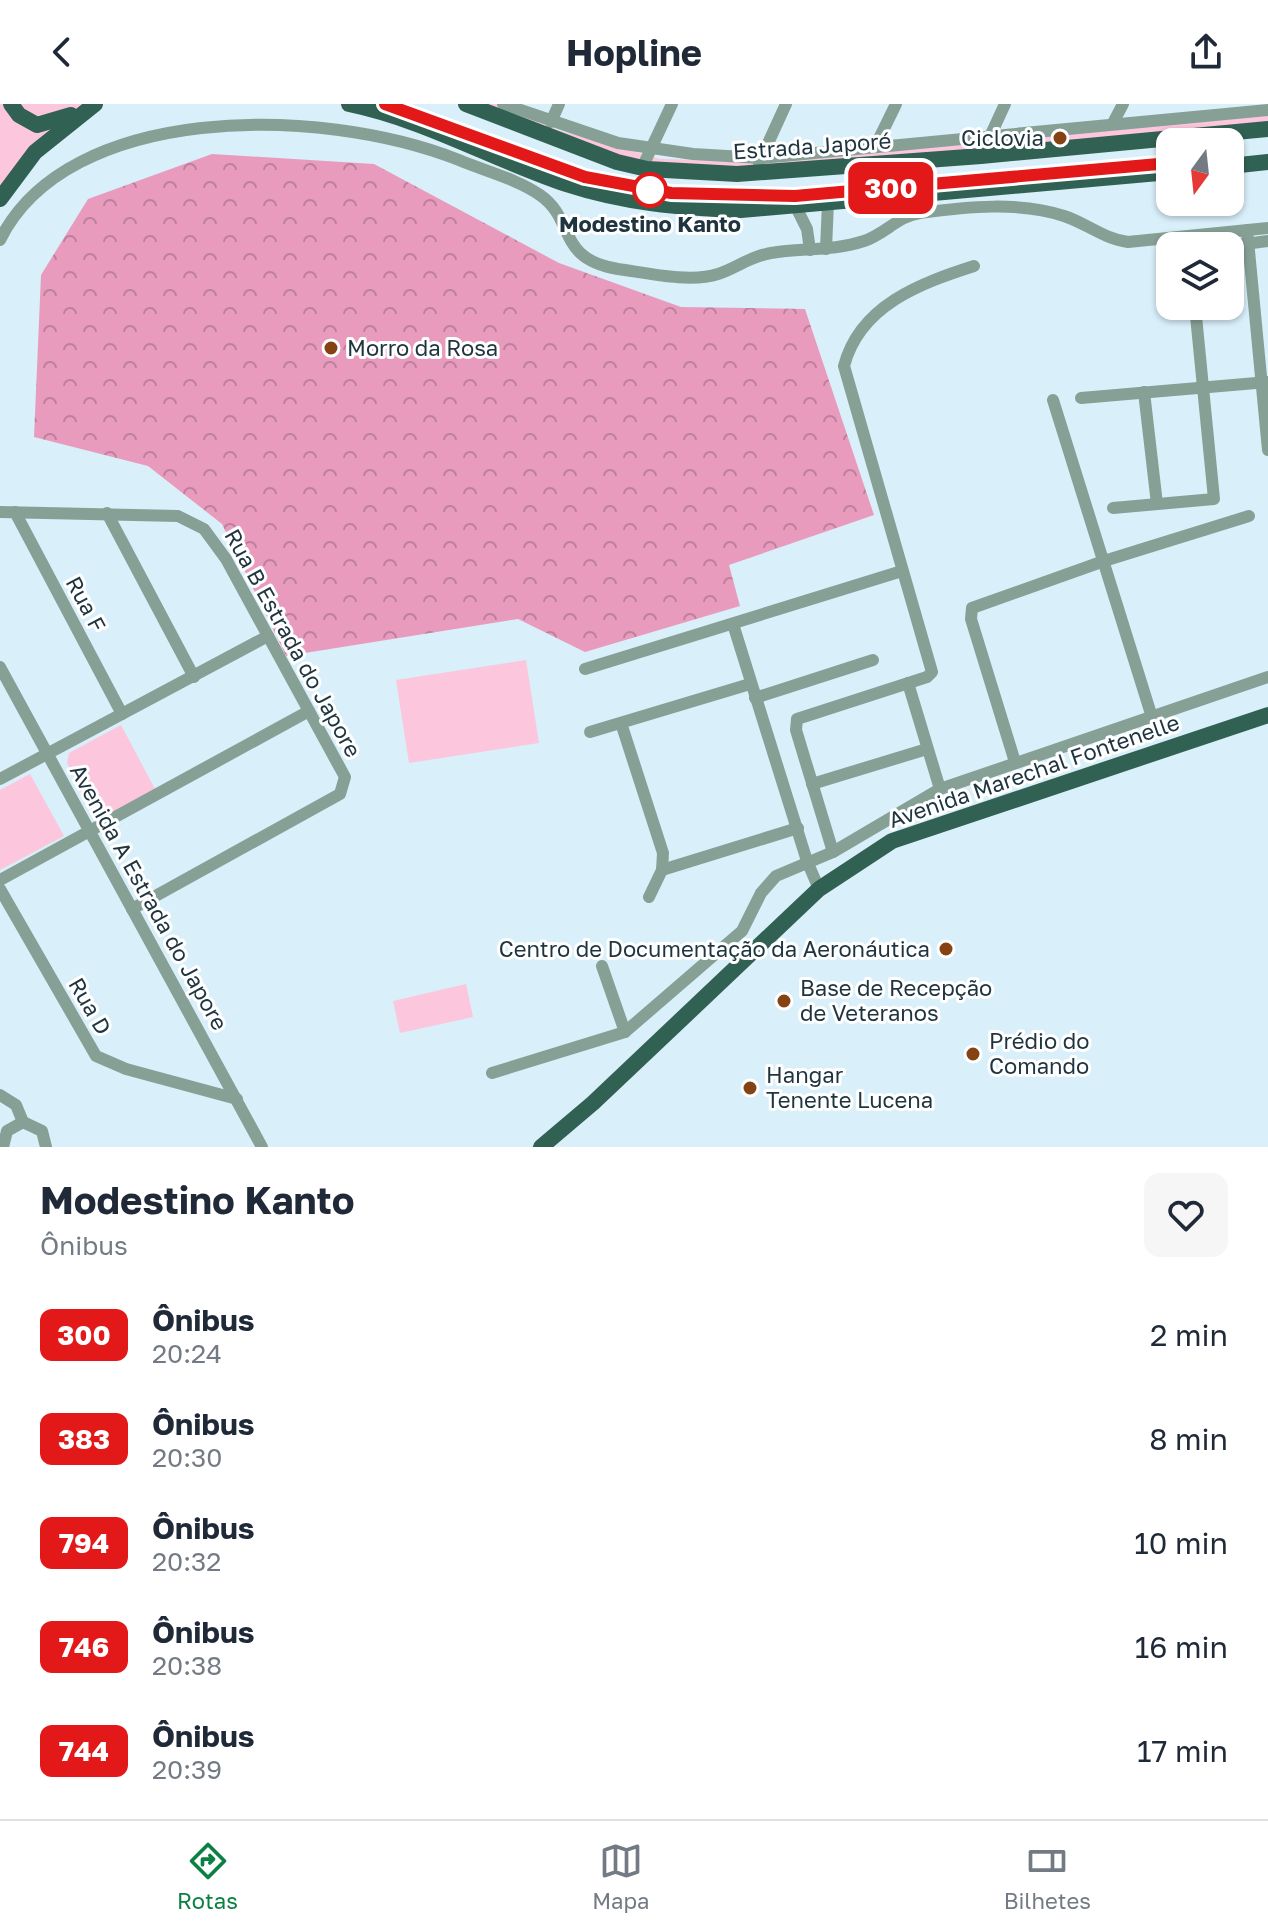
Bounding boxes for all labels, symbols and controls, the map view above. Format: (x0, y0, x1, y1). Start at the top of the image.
icon: back (40, 30, 84, 74)
icon: share (1184, 30, 1228, 74)
text: Hopline (566, 31, 702, 74)
place label: Ciclovia (961, 124, 1044, 151)
street label: Estrada Japoré (732, 127, 892, 165)
north arrow (1156, 128, 1244, 216)
map controls (1156, 128, 1244, 320)
marker: Ciclovia (1051, 129, 1069, 147)
line badge: 300 (845, 162, 937, 214)
text: 300 (864, 171, 918, 204)
marker: Modestino Kanto (633, 173, 667, 207)
place label: Modestino Kanto (559, 210, 741, 237)
button: layers (1156, 232, 1244, 320)
place label: Morro da Rosa (347, 334, 498, 361)
marker: Morro da Rosa (322, 339, 340, 357)
street label: Rua B Estrada do Japore (219, 524, 368, 762)
street label: Rua F (61, 571, 112, 636)
street label: Avenida Marechal Fontenelle (885, 708, 1183, 833)
street label: Avenida A Estrada do Japore (65, 759, 234, 1035)
place label: Centro de Documentação da Aeronáutica (499, 935, 930, 962)
marker: Centro de Documentação da Aeronáutica (937, 940, 955, 958)
street label: Rua D (63, 973, 117, 1039)
place label: Base de Recepção de Veteranos (800, 974, 992, 1026)
marker: Base de Recepção de Veteranos (775, 992, 793, 1010)
place label: Prédio do Comando (989, 1027, 1089, 1079)
marker: Prédio do Comando (964, 1045, 982, 1063)
place label: Hangar Tenente Lucena (766, 1061, 933, 1113)
marker: Hangar Tenente Lucena (741, 1079, 759, 1097)
button: heart (1144, 1173, 1228, 1257)
text: Modestino Kanto (40, 1177, 355, 1222)
text: Ônibus (40, 1230, 128, 1261)
text: Ônibus (152, 1302, 255, 1338)
text: 2 min (1150, 1317, 1228, 1353)
text: 300 (57, 1318, 111, 1351)
text: 20:24 (152, 1338, 222, 1369)
text: Ônibus (152, 1406, 255, 1442)
text: 8 min (1149, 1421, 1228, 1457)
text: 383 (58, 1422, 110, 1455)
text: 20:30 (152, 1442, 222, 1473)
text: Ônibus (152, 1510, 255, 1546)
text: 10 min (1134, 1525, 1228, 1561)
text: 794 (59, 1526, 109, 1559)
text: 20:32 (152, 1546, 221, 1577)
text: Ônibus (152, 1614, 255, 1650)
text: 16 min (1135, 1629, 1228, 1665)
text: 746 (59, 1630, 109, 1663)
text: 20:38 (152, 1650, 222, 1681)
text: Ônibus (152, 1718, 255, 1754)
text: 17 min (1137, 1733, 1228, 1769)
text: 744 (59, 1734, 109, 1767)
text: 20:39 (152, 1754, 222, 1785)
tab: Rotas (177, 1839, 238, 1914)
tab: Mapa (592, 1839, 649, 1914)
tab: Bilhetes (1004, 1839, 1091, 1914)

